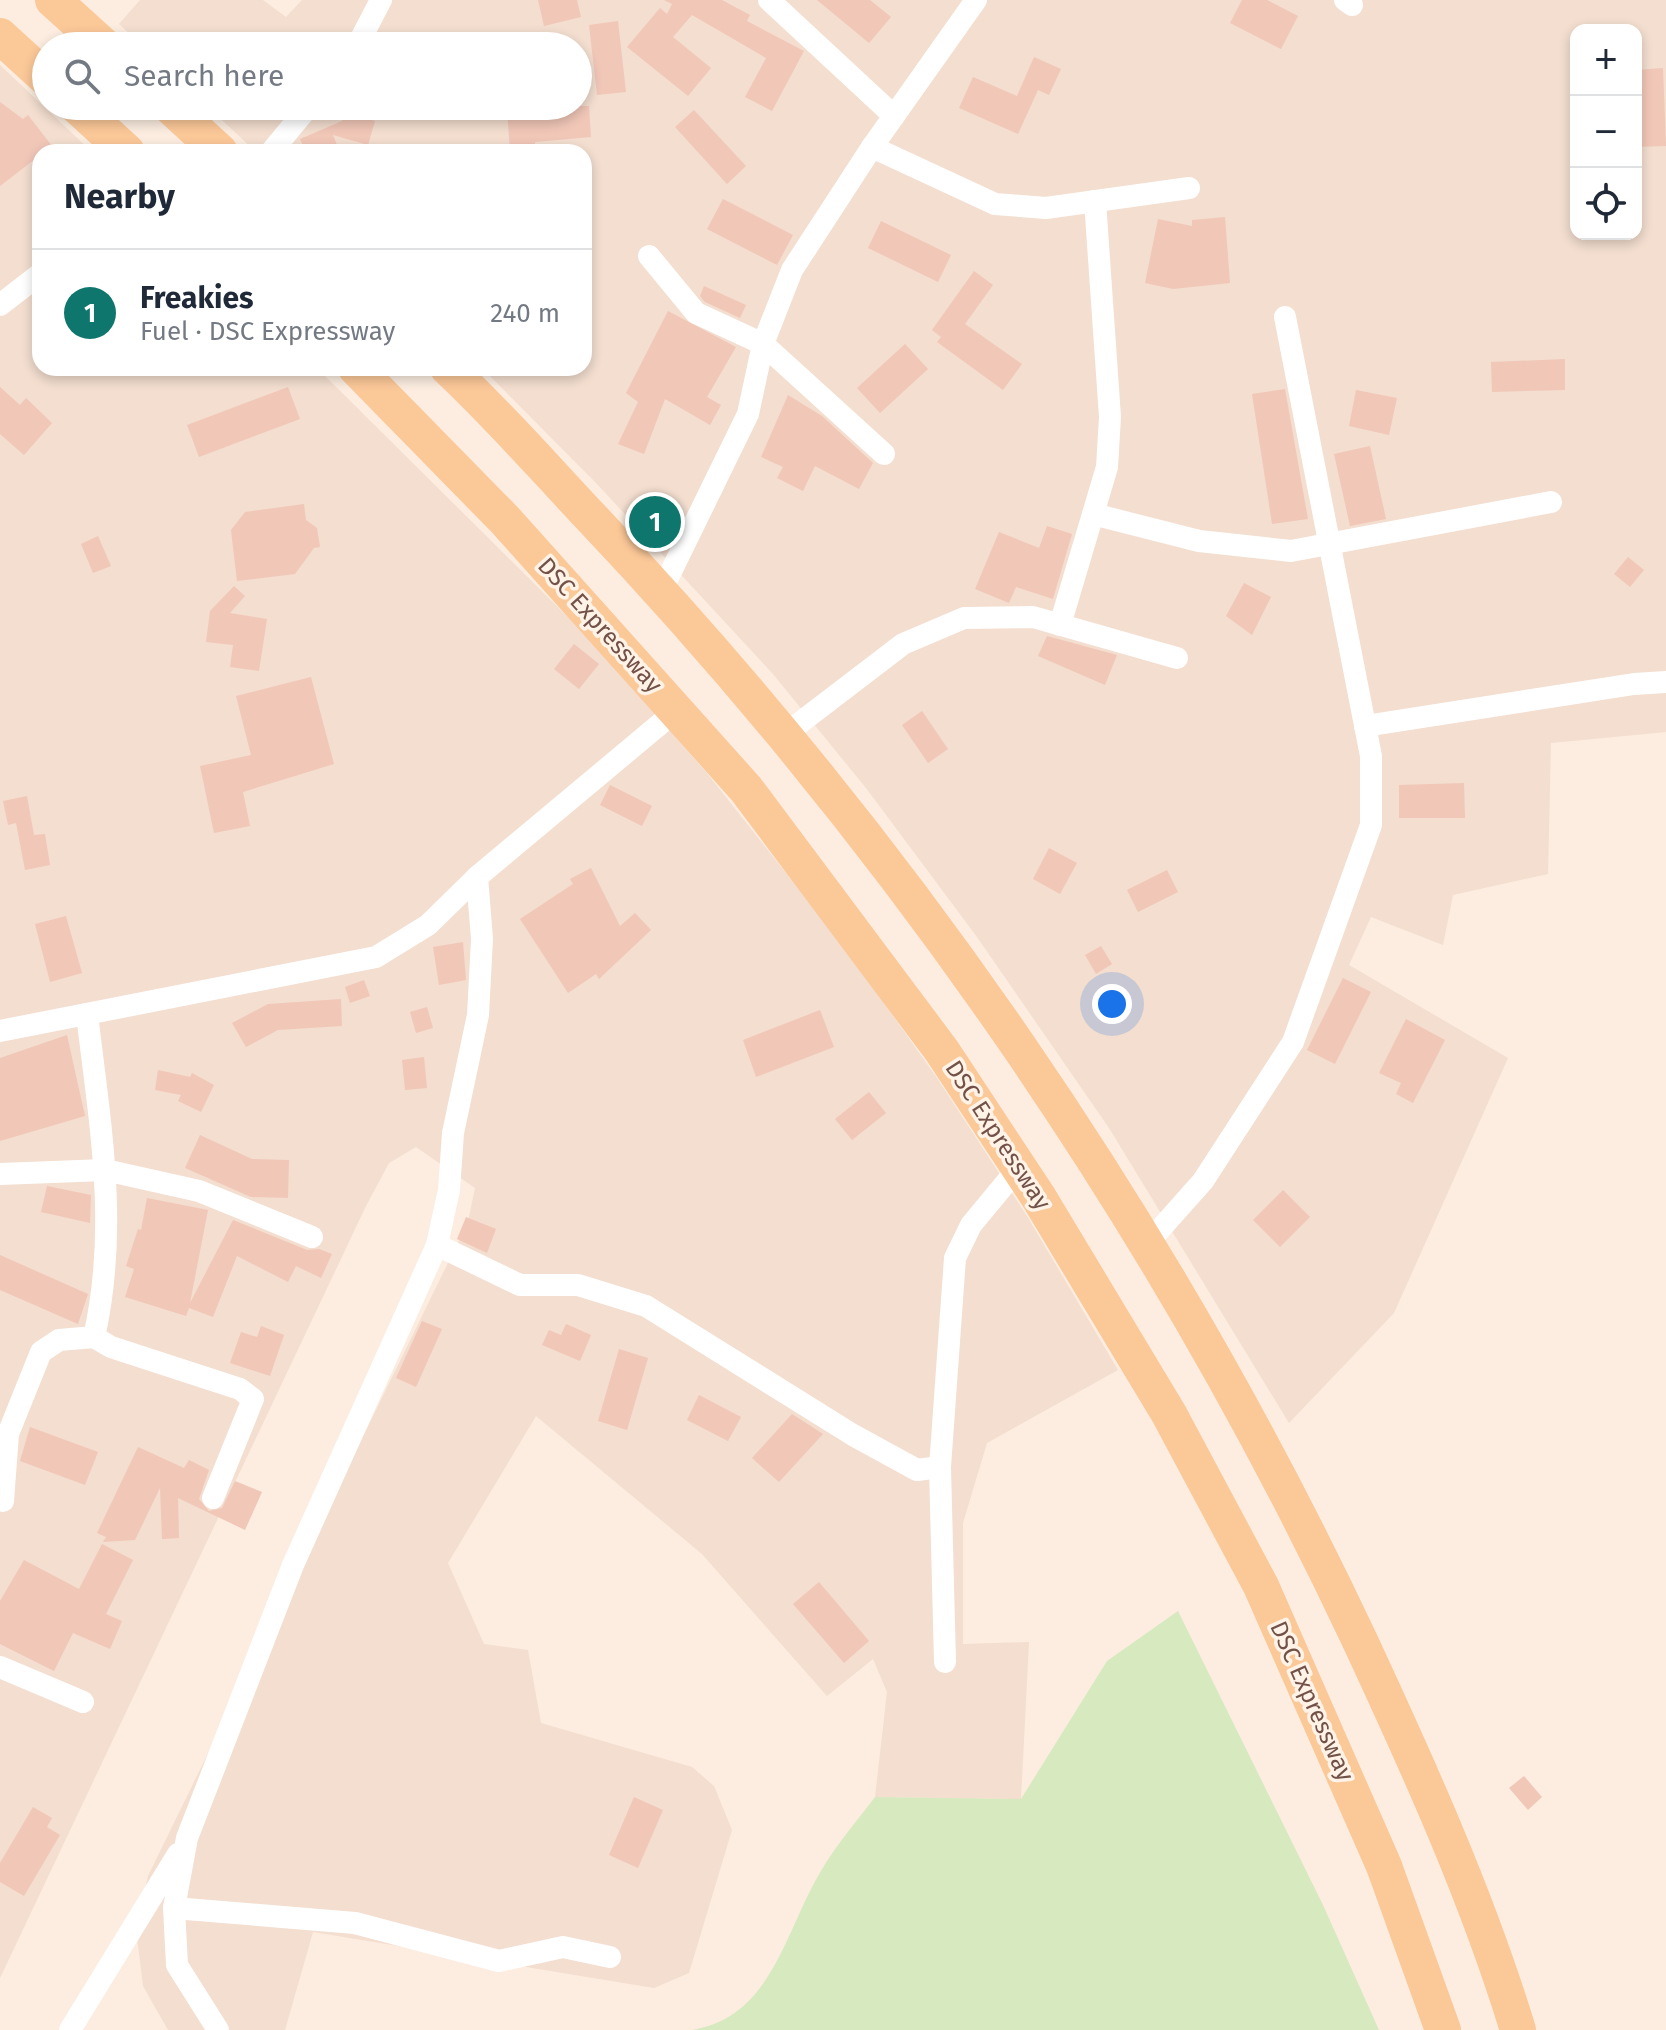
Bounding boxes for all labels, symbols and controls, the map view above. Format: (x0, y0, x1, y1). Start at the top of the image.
map controls (1570, 24, 1642, 240)
button: + (1570, 24, 1642, 96)
search box (32, 32, 592, 120)
icon: search (60, 54, 104, 98)
text: Search here (124, 58, 284, 94)
button: − (1570, 96, 1642, 168)
button: locate (1570, 168, 1642, 240)
text: Nearby (64, 176, 175, 217)
text: Freakies (140, 280, 253, 316)
text: 1 (84, 298, 96, 329)
text: 240 m (490, 298, 560, 329)
text: Fuel · DSC Expressway (140, 316, 395, 347)
pin: 1 (629, 492, 681, 552)
street label: DSC Expressway (532, 552, 668, 698)
your location (1092, 984, 1132, 1024)
street label: DSC Expressway (939, 1055, 1057, 1215)
street label: DSC Expressway (1264, 1617, 1360, 1785)

